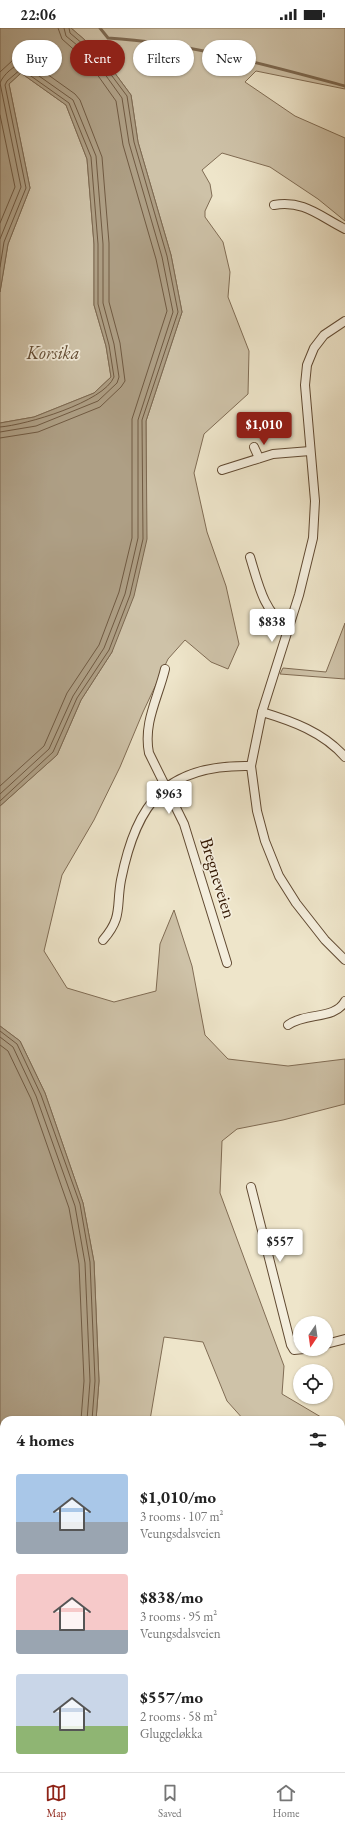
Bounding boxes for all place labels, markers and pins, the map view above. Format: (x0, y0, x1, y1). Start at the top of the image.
pin: $1,010 (231, 412, 297, 446)
pin: $838 (248, 609, 296, 643)
pin: $963 (145, 781, 193, 815)
pin: $557 (256, 1229, 304, 1263)

